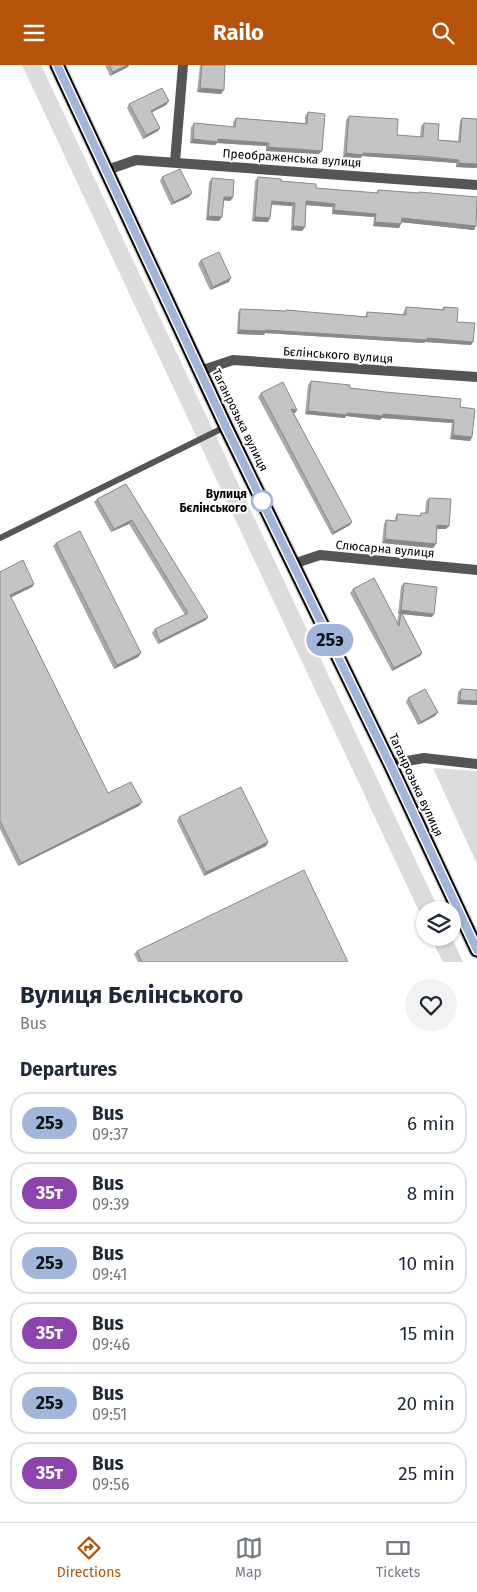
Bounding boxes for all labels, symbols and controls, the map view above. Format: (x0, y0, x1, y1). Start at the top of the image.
icon: menu (20, 19, 48, 47)
text: Railo (213, 19, 264, 46)
icon: search (429, 19, 457, 47)
street label: Преображенська вулиця (222, 146, 362, 170)
street label: Бєлінського вулиця (282, 344, 394, 366)
street label: Таганрозька вулиця (209, 366, 271, 474)
place label: Вулиця Бєлінського (179, 487, 247, 515)
marker: Вулиця Бєлінського (251, 490, 273, 512)
street label: Слюсарна вулиця (335, 538, 435, 560)
line badge: 25э (301, 624, 359, 656)
text: 25э (316, 629, 344, 651)
street label: Таганрозька вулиця (386, 731, 446, 839)
map controls (416, 901, 461, 946)
button: layers (416, 901, 461, 946)
button: heart (405, 979, 457, 1031)
text: Вулиця Бєлінського (20, 981, 243, 1009)
text: Bus (20, 1014, 47, 1033)
text: Departures (20, 1058, 117, 1081)
text: Bus (92, 1102, 124, 1125)
text: 25э (36, 1112, 63, 1134)
text: 6 min (407, 1112, 455, 1135)
text: 09:37 (92, 1125, 128, 1144)
text: Bus (92, 1172, 124, 1195)
text: 35т (36, 1182, 63, 1204)
text: 8 min (407, 1182, 455, 1205)
text: 09:39 (92, 1195, 129, 1214)
text: Bus (92, 1242, 124, 1265)
text: 25э (36, 1252, 63, 1274)
text: 10 min (398, 1252, 455, 1275)
text: 09:41 (92, 1265, 127, 1284)
text: Bus (92, 1312, 124, 1335)
text: 35т (36, 1322, 63, 1344)
text: 15 min (399, 1322, 455, 1345)
text: 09:46 (92, 1335, 130, 1354)
text: Bus (92, 1382, 124, 1405)
text: 25э (36, 1392, 63, 1414)
text: 20 min (397, 1392, 455, 1415)
text: 09:51 (92, 1405, 127, 1424)
text: Bus (92, 1452, 124, 1475)
text: 35т (36, 1462, 63, 1484)
text: 25 min (398, 1462, 455, 1485)
text: 09:56 (92, 1475, 130, 1494)
tab: Directions (57, 1534, 121, 1581)
tab: Map (235, 1534, 263, 1581)
tab: Tickets (376, 1534, 420, 1581)

